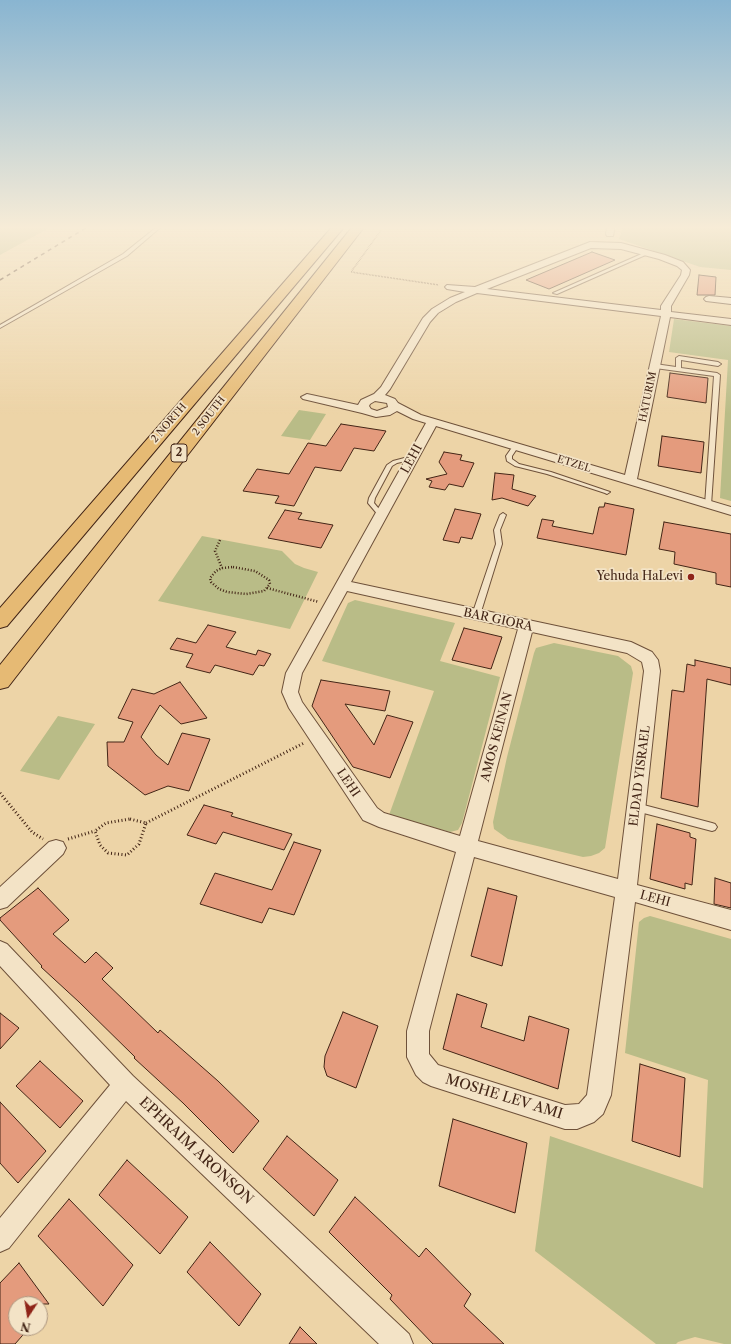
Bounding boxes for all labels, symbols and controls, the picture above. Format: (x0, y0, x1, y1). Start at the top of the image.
street label: HATURIM (637, 371, 659, 423)
street label: 2 SOUTH (190, 394, 228, 438)
street label: 2 NORTH (149, 401, 189, 445)
street label: LEHI (398, 442, 426, 476)
road number: 2 (171, 444, 187, 462)
street label: ETZEL (556, 453, 592, 475)
place label: Yehuda HaLevi (596, 570, 683, 584)
marker: Yehuda HaLevi (686, 572, 696, 582)
street label: BAR GIORA (462, 606, 534, 634)
street label: AMOS KEINAN (478, 691, 516, 783)
street label: ELDAD YISRAEL (627, 725, 653, 827)
street label: LEHI (333, 766, 363, 800)
street label: LEHI (638, 888, 672, 910)
street label: MOSHE LEV AMI (443, 1071, 565, 1123)
street label: EPHRAIM ARONSON (136, 1094, 256, 1208)
north arrow (8, 1296, 48, 1336)
text: N (20, 1319, 32, 1335)

